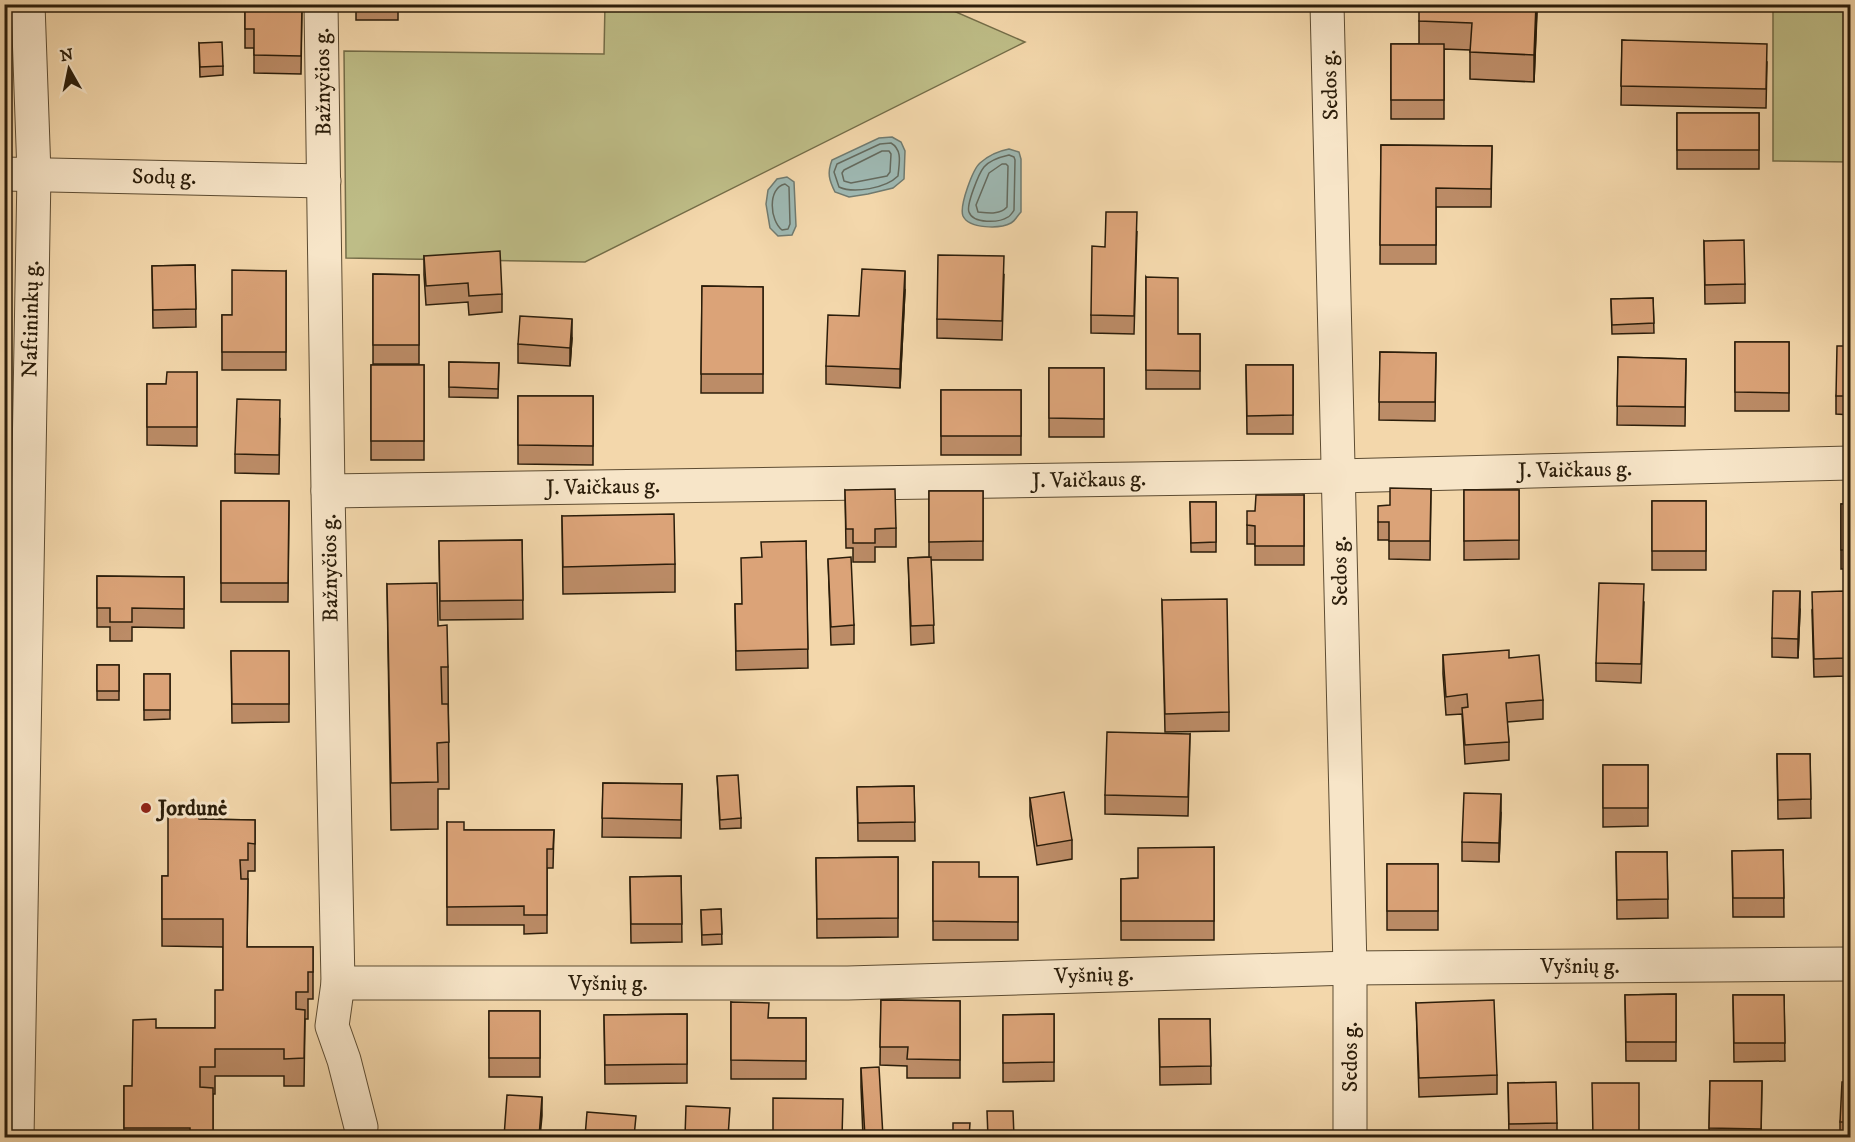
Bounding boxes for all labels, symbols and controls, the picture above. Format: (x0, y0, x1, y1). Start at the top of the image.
street label: Bažnyčios g. (309, 28, 337, 136)
north arrow (39, 39, 99, 99)
text: N (59, 44, 75, 66)
street label: Sedos g. (1315, 49, 1345, 121)
street label: Sodų g. (132, 163, 196, 191)
street label: Naftininkų g. (16, 260, 46, 378)
street label: J. Vaičkaus g. (1516, 456, 1632, 485)
street label: J. Vaičkaus g. (1030, 466, 1146, 495)
street label: J. Vaičkaus g. (544, 473, 660, 502)
street label: Bažnyčios g. (316, 514, 344, 622)
street label: Sedos g. (1326, 536, 1354, 606)
place label: Jordunė (155, 795, 227, 822)
marker: Jordunė (139, 801, 153, 815)
street label: Vyšnių g. (1539, 953, 1620, 980)
street label: Vyšnių g. (1053, 960, 1134, 990)
street label: Vyšnių g. (567, 970, 648, 997)
street label: Sedos g. (1337, 1022, 1364, 1092)

